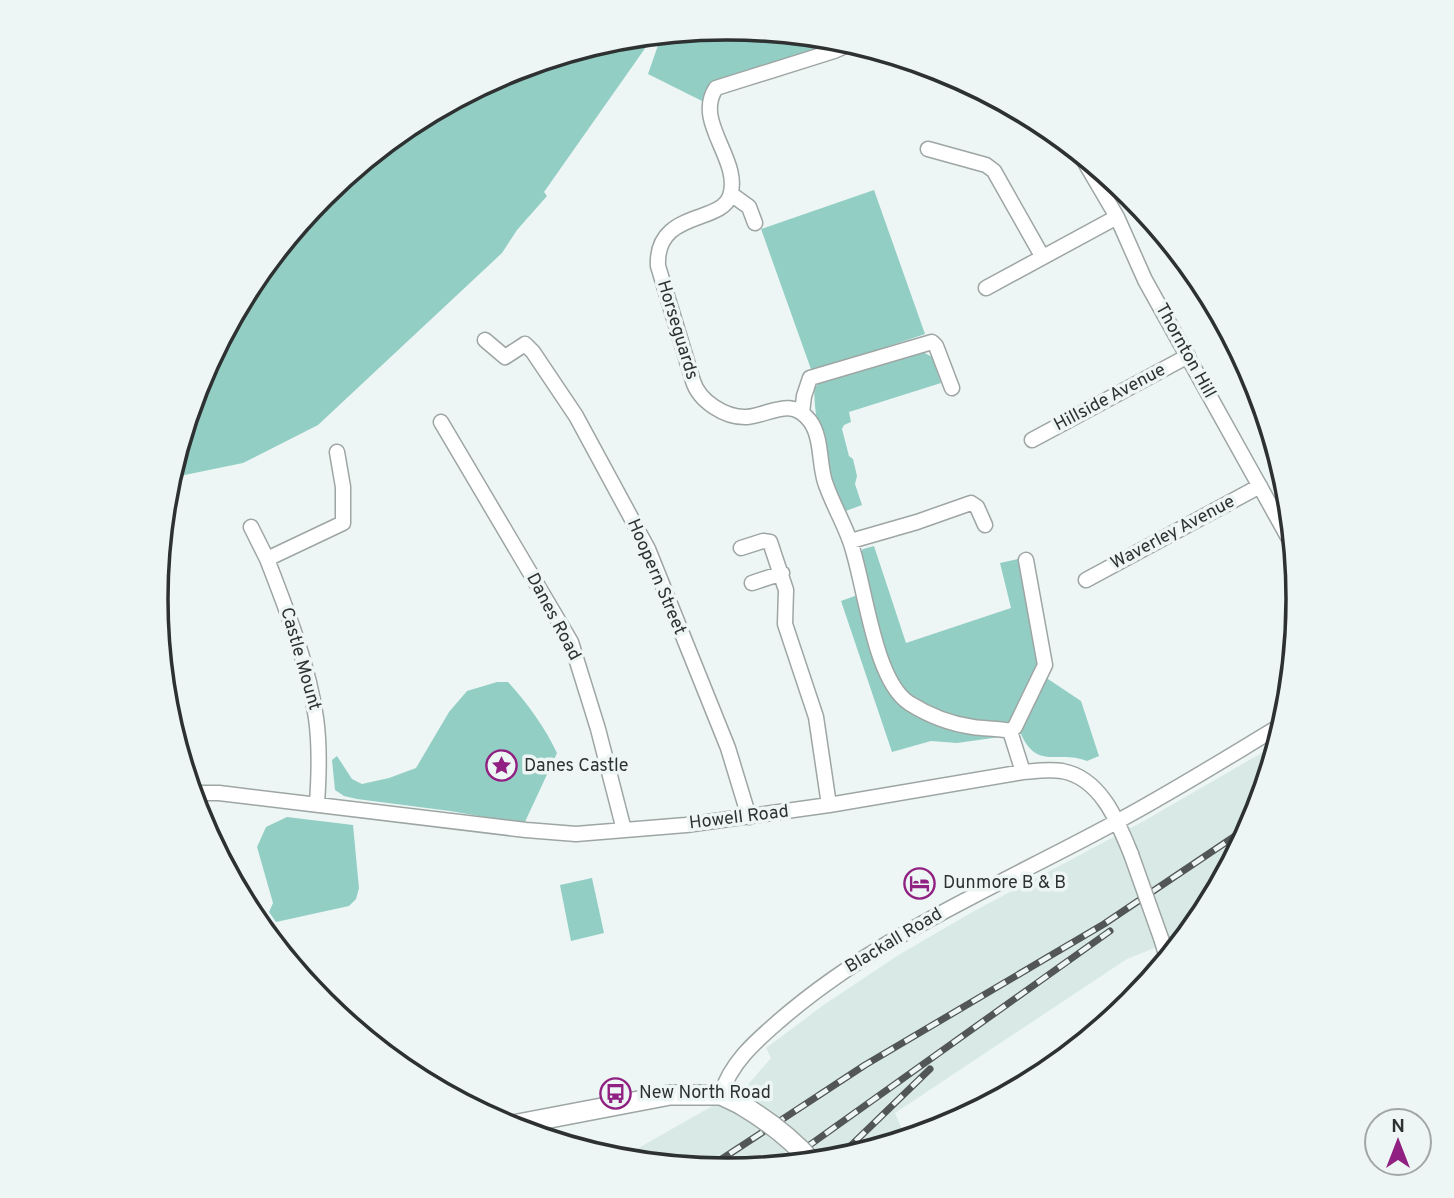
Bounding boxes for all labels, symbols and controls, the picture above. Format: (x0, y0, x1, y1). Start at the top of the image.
street label: Horseguards (651, 277, 703, 383)
street label: Thornton Hill (1149, 299, 1221, 403)
street label: Hillside Avenue (1050, 359, 1170, 437)
street label: Waverley Avenue (1107, 491, 1239, 575)
street label: Hoopern Street (621, 515, 691, 639)
street label: Danes Road (520, 569, 586, 665)
street label: Castle Mount (274, 605, 326, 713)
place icon: Danes Castle (484, 749, 518, 783)
place label: Danes Castle (524, 755, 628, 778)
street label: Howell Road (688, 800, 790, 836)
hotel icon: Dunmore B & B (903, 866, 937, 900)
place label: Dunmore B & B (943, 872, 1066, 895)
street label: Blackall Road (841, 903, 947, 979)
bus stop icon: New North Road (599, 1076, 633, 1110)
place label: New North Road (639, 1082, 771, 1105)
north arrow (1363, 1107, 1433, 1177)
text: N (1391, 1115, 1405, 1139)

